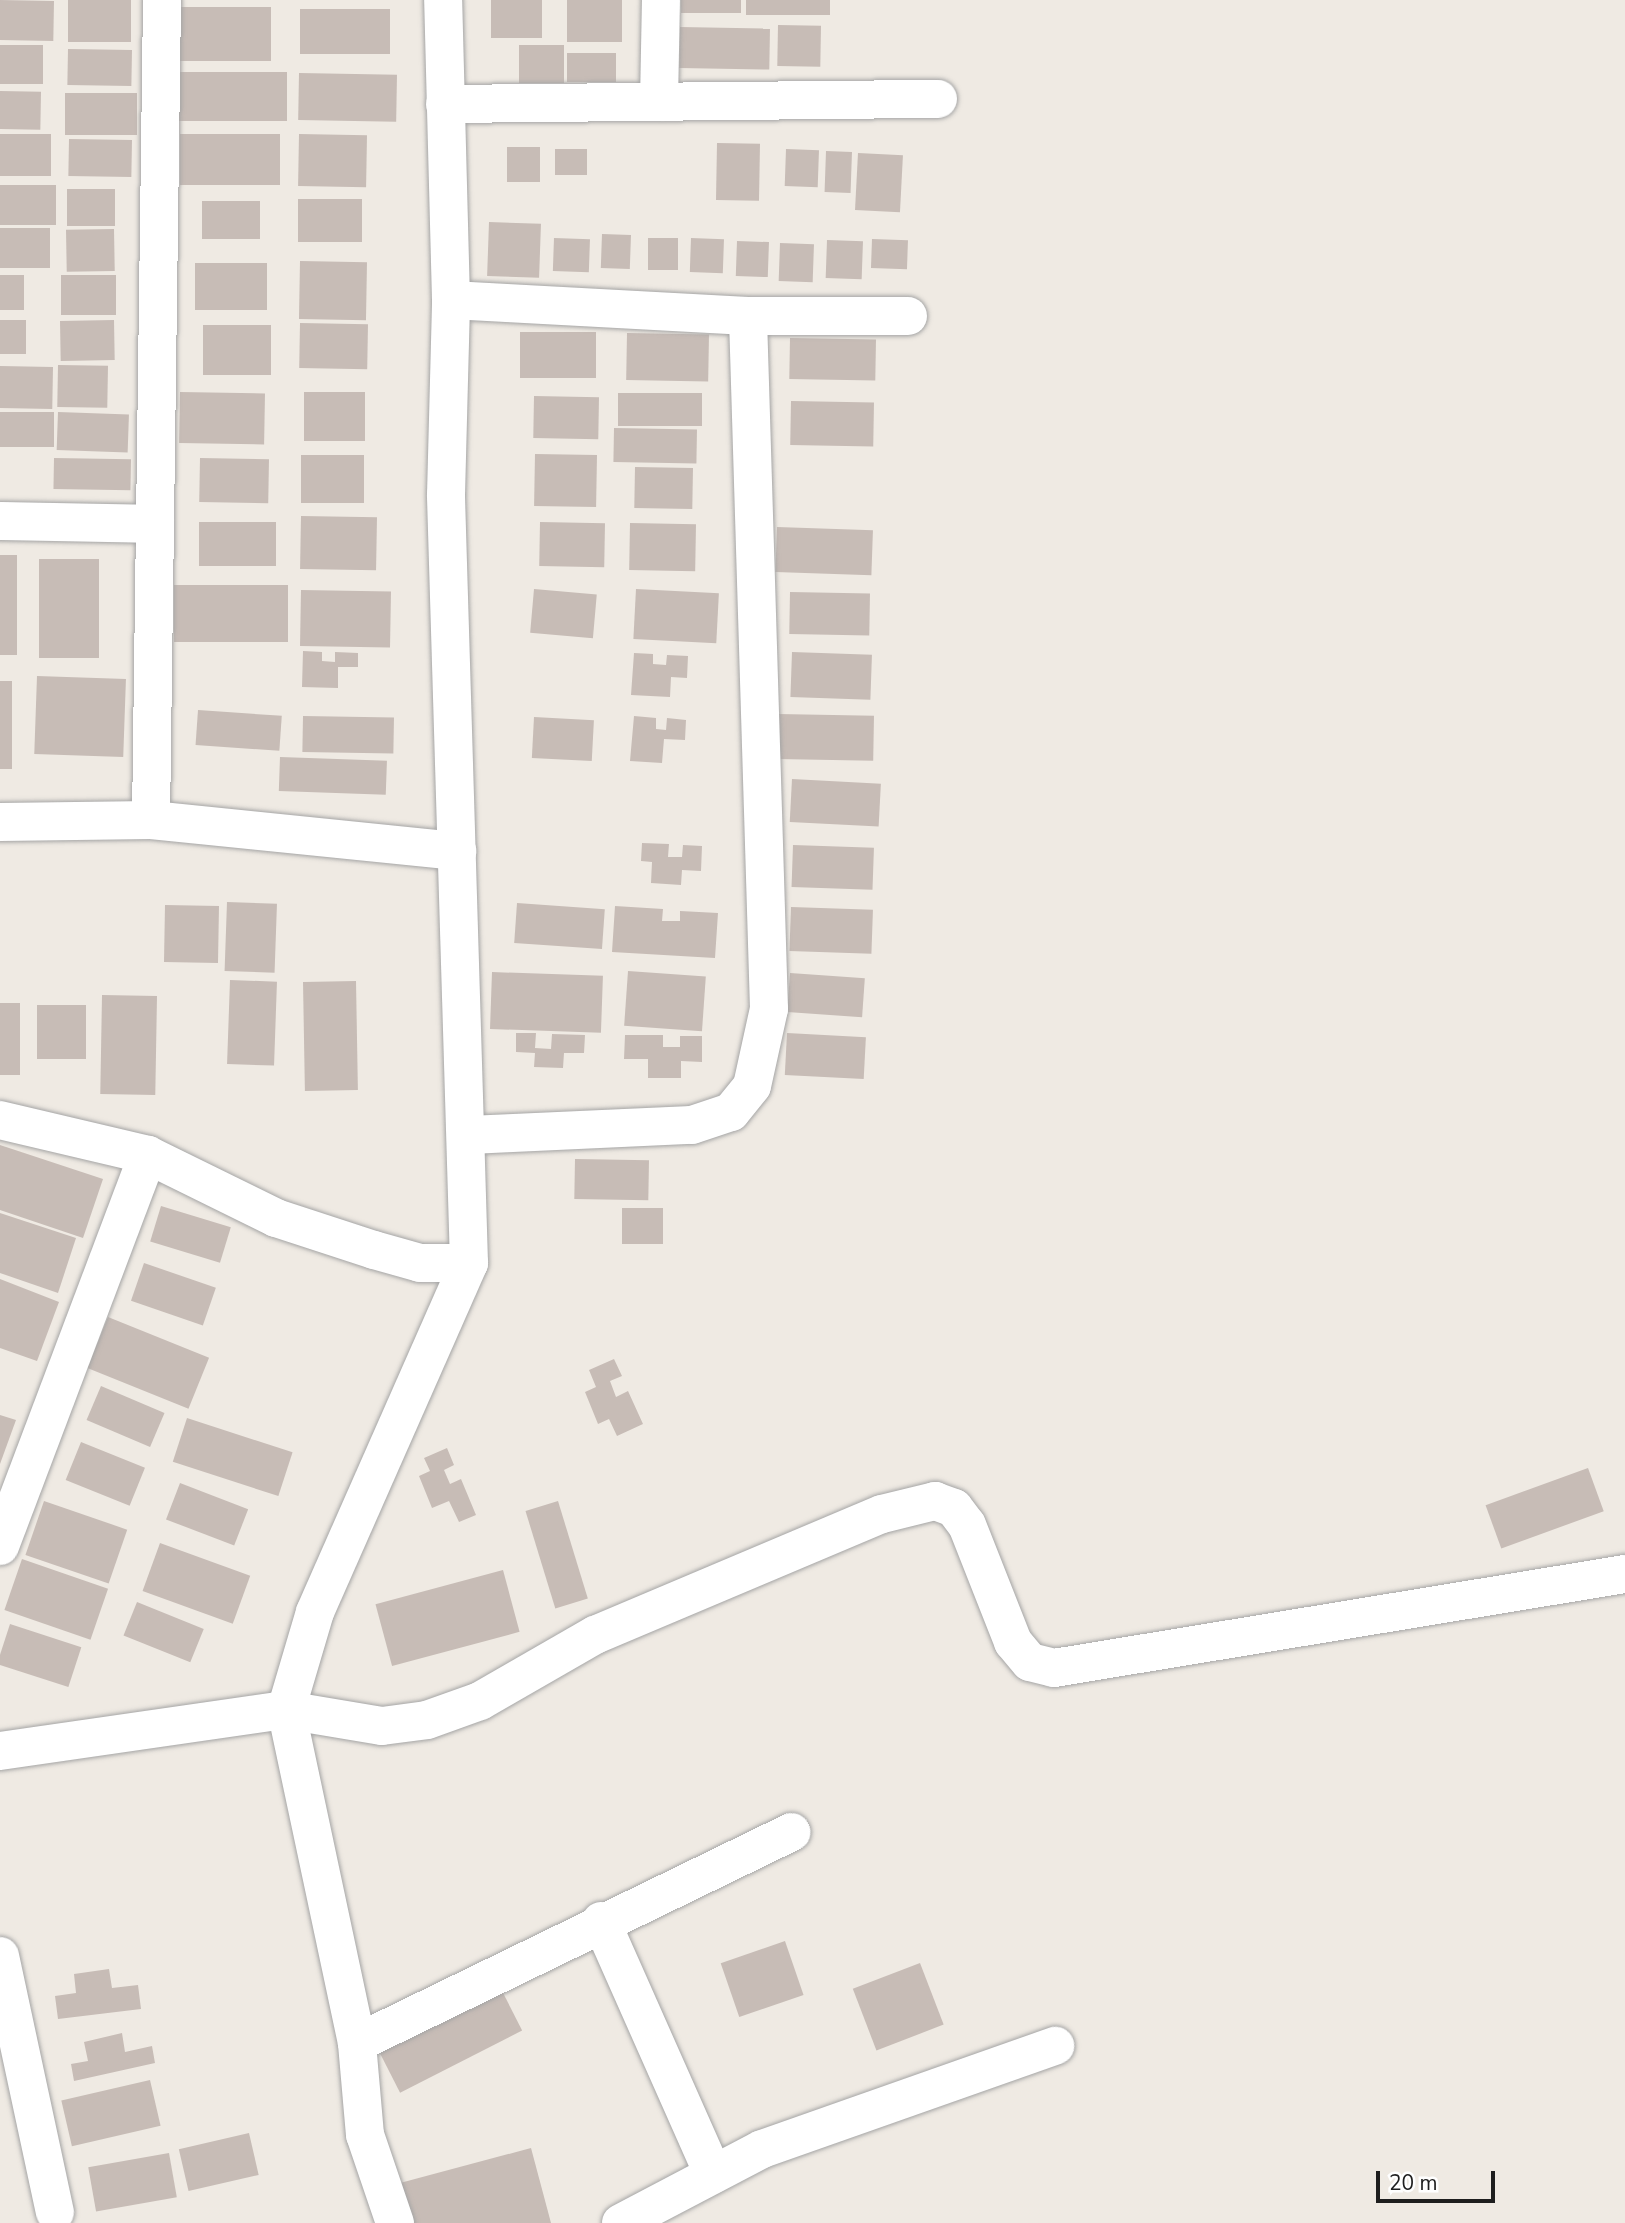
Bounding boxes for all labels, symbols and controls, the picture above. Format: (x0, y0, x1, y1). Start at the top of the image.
scale bar (1380, 2156, 1499, 2200)
text: 20 m (1389, 2169, 1438, 2197)

